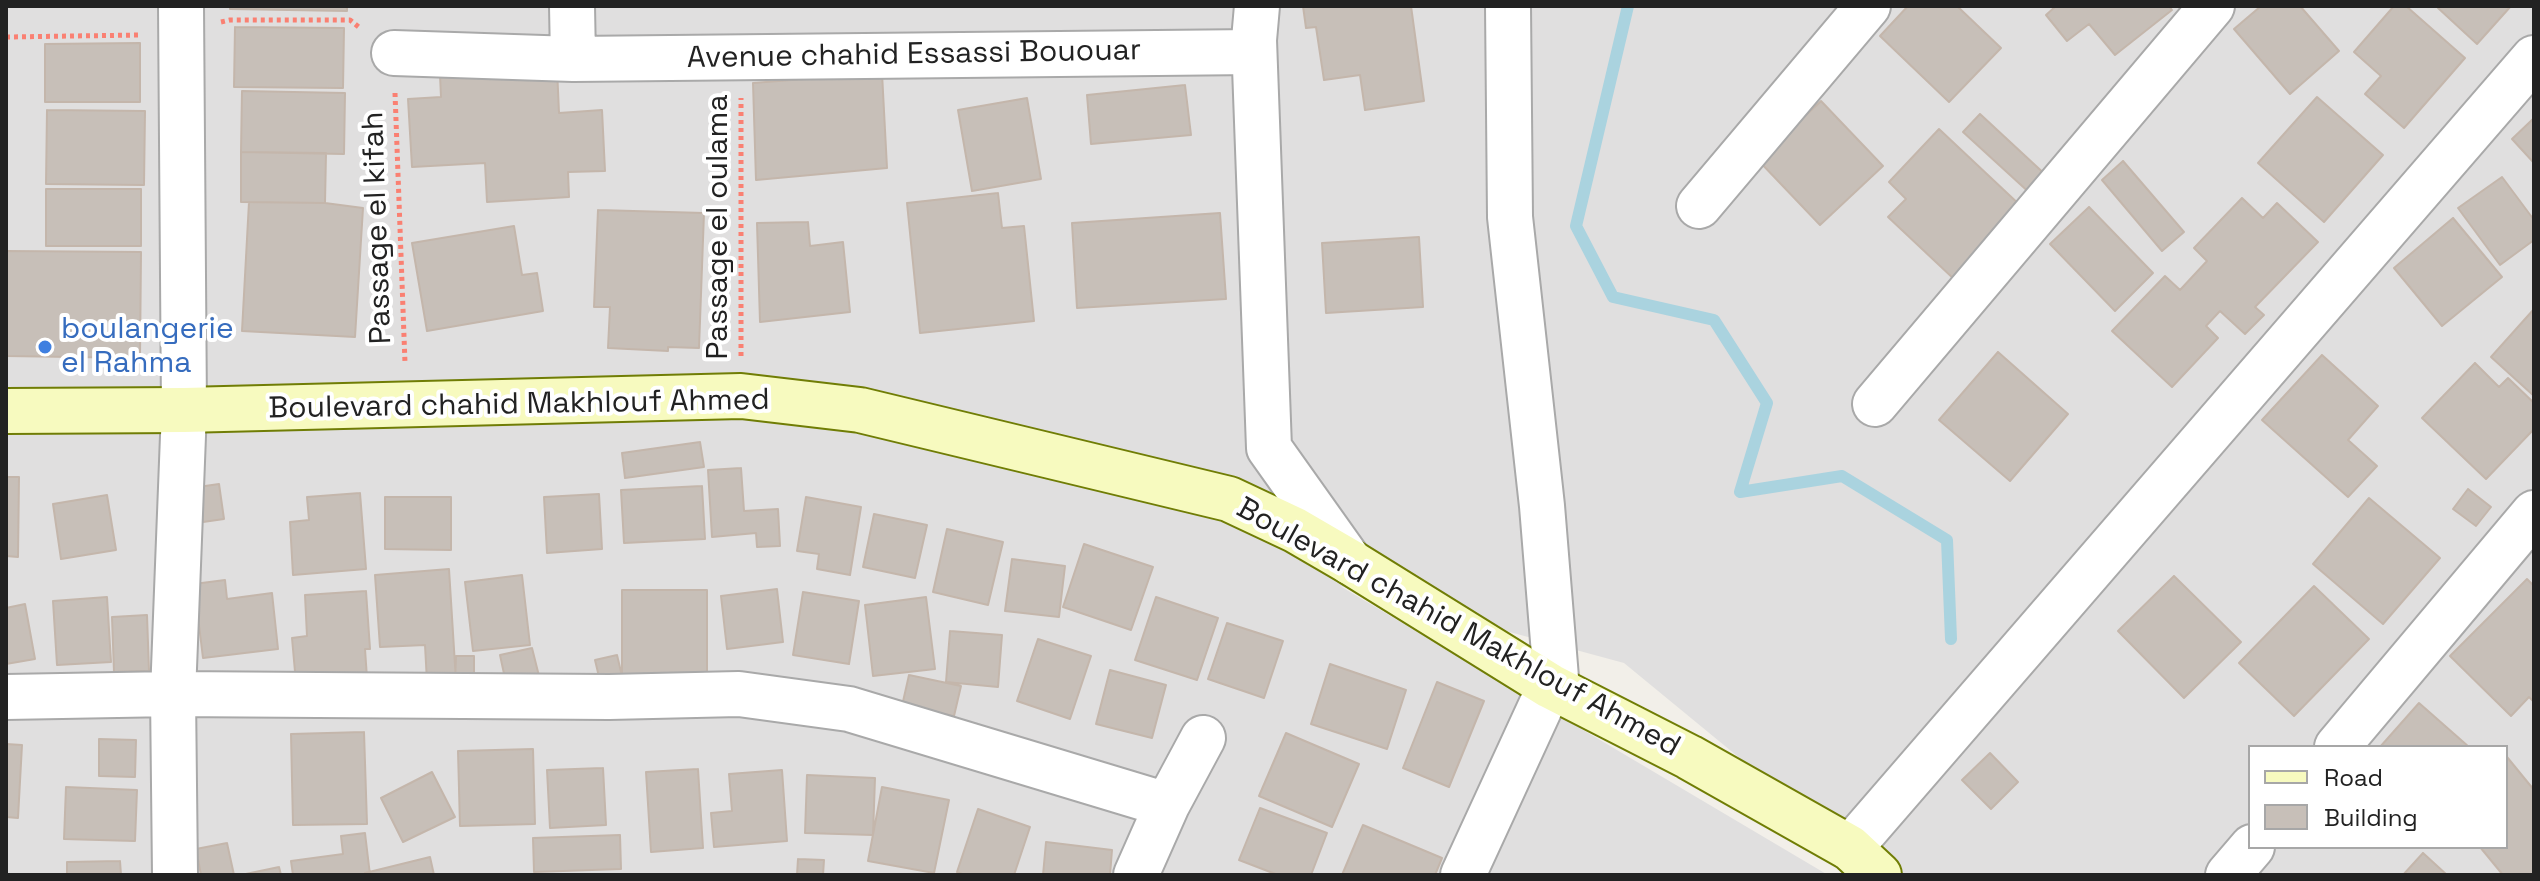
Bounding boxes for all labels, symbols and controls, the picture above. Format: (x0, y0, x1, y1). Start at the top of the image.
street label: Avenue chahid Essassi Bououar (687, 33, 1141, 77)
street label: Passage el oulama (701, 94, 737, 360)
street label: Passage el kifah (356, 111, 400, 345)
place label: boulangerie el Rahma (61, 312, 234, 382)
marker: boulangerie el Rahma (36, 338, 54, 356)
street label: Boulevard chahid Makhlouf Ahmed (268, 383, 770, 427)
street label: Boulevard chahid Makhlouf Ahmed (1230, 491, 1686, 765)
legend (2248, 745, 2508, 849)
text: Road (2324, 762, 2383, 793)
text: Building (2324, 802, 2418, 833)

